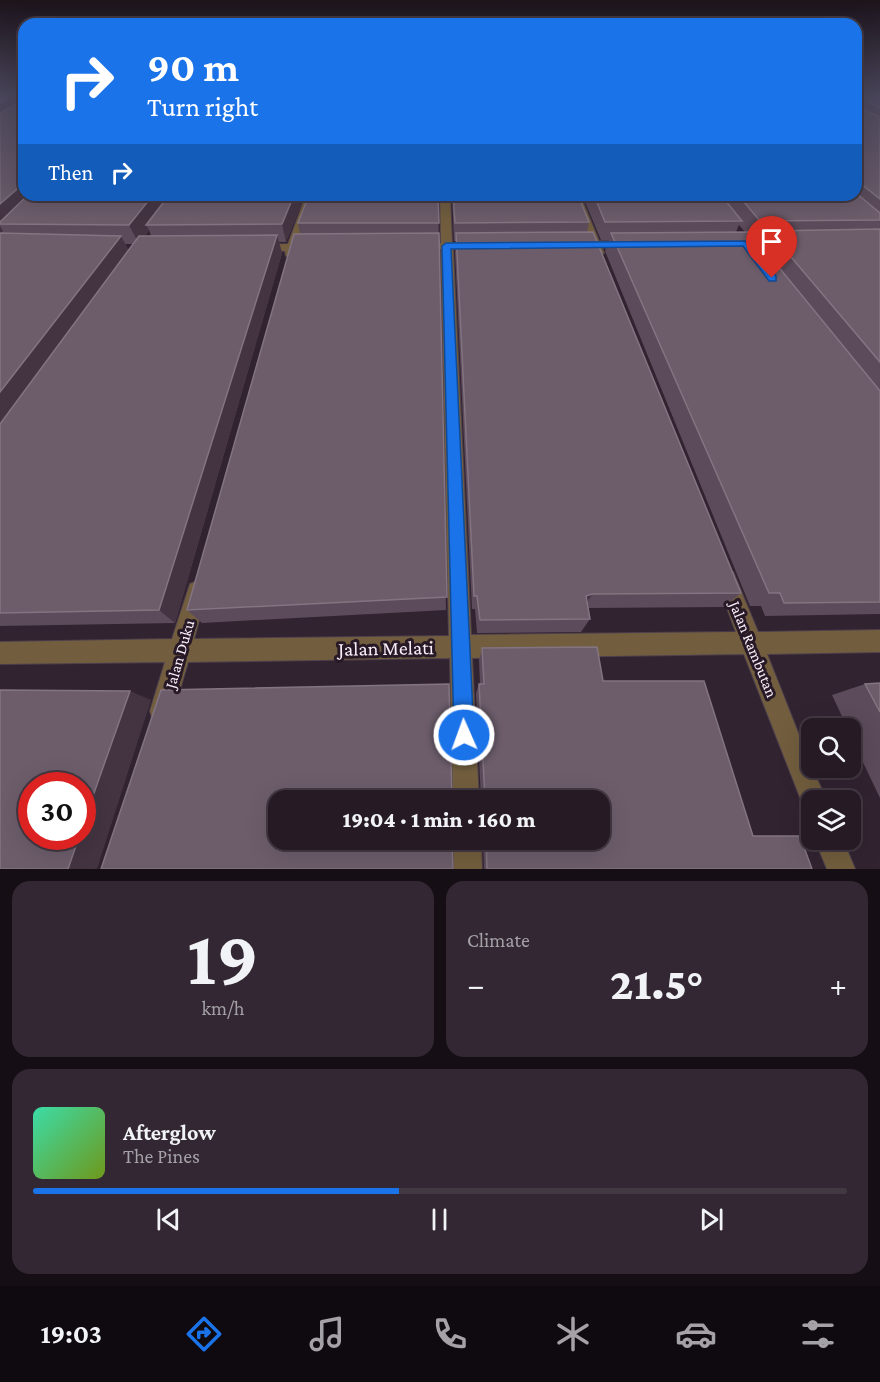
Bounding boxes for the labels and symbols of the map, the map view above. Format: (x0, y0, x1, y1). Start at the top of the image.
pin (746, 216, 797, 278)
street label: Jalan Rambutan (725, 597, 781, 701)
street label: Jalan Duku (161, 617, 198, 693)
street label: Jalan Melati (336, 636, 434, 661)
position arrow (432, 703, 496, 767)
speed limit sign: 30 (18, 772, 96, 850)

